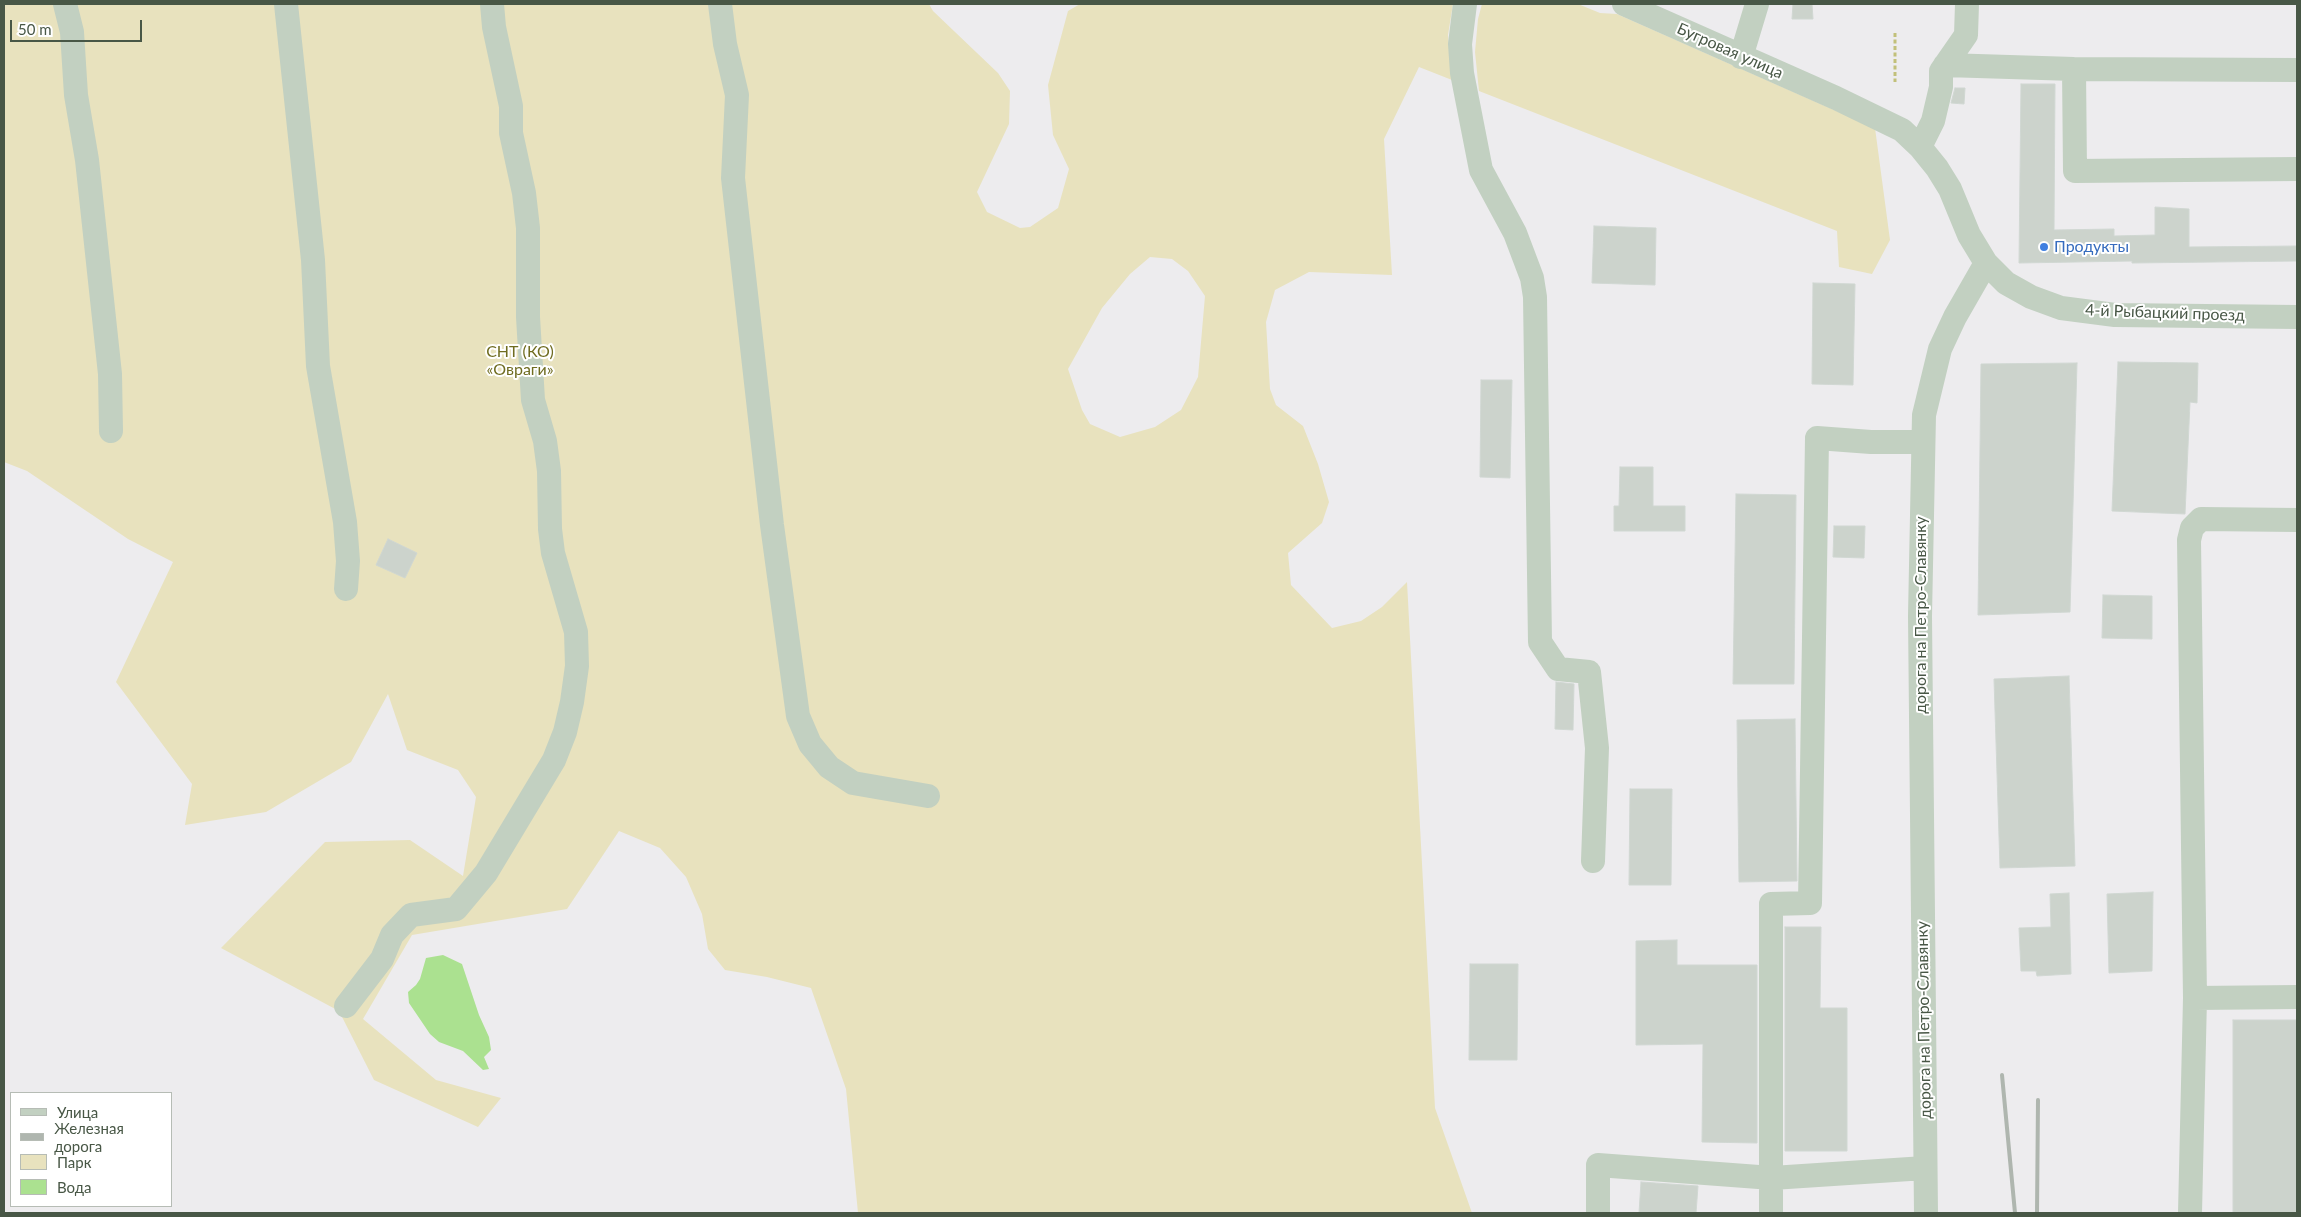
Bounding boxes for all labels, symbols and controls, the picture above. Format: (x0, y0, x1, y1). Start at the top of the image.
scale bar (12, 10, 145, 42)
street label: Бугровая улица (1674, 19, 1786, 83)
text: 50 m (18, 20, 52, 38)
place label: Продукты (2054, 237, 2129, 257)
marker: Продукты (2038, 241, 2050, 253)
street label: 4-й Рыбацкий проезд (2085, 301, 2245, 325)
park label: СНТ (КО) «Овраги» (486, 342, 554, 380)
street label: дорога на Петро-Славянку (1911, 516, 1931, 714)
street label: дорога на Петро-Славянку (1913, 921, 1935, 1119)
legend (10, 1092, 172, 1207)
text: Улица (57, 1103, 98, 1121)
text: Железная дорога (54, 1119, 124, 1155)
text: Парк (57, 1153, 91, 1171)
text: Вода (57, 1178, 92, 1196)

